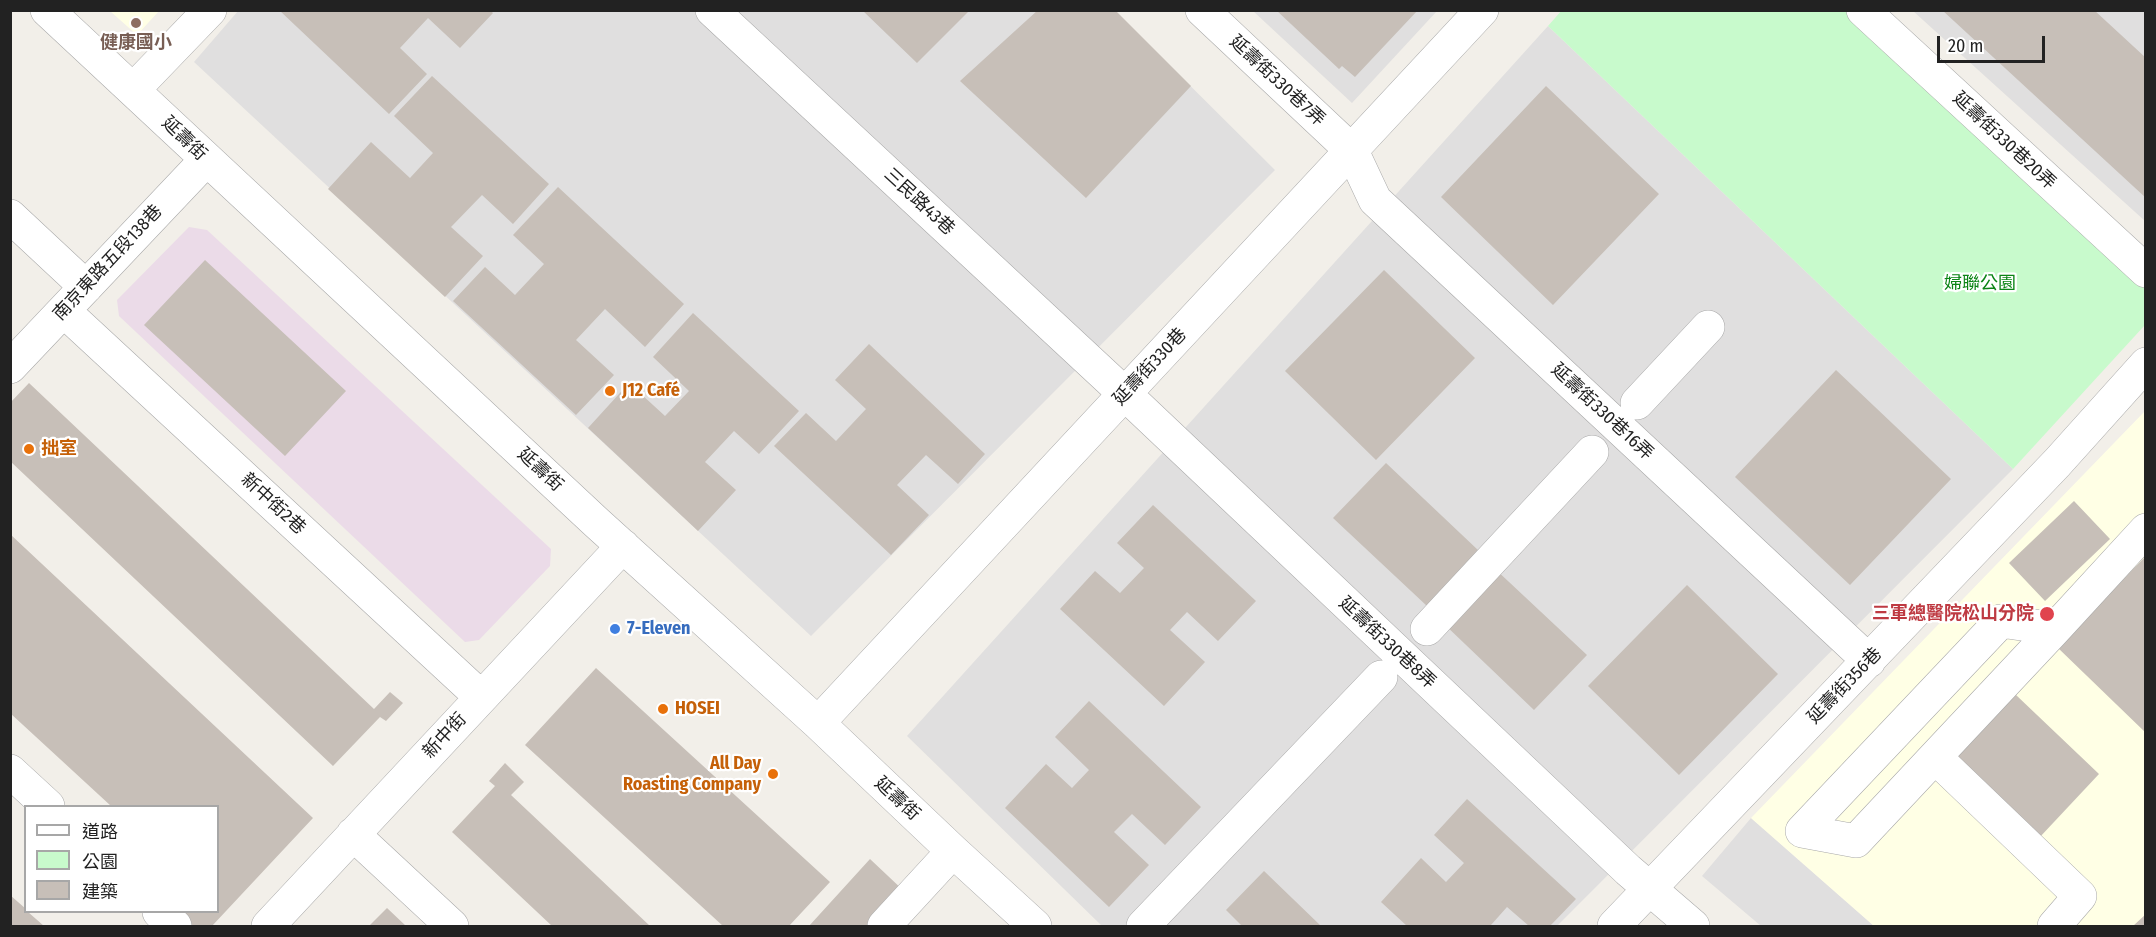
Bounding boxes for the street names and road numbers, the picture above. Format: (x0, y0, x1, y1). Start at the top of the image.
street label: 延壽街330巷7弄 (1225, 31, 1329, 131)
street label: 延壽街330巷20弄 (1948, 88, 2060, 194)
street label: 延壽街 (157, 112, 211, 166)
street label: 三民路43巷 (879, 164, 959, 240)
street label: 南京東路五段138巷 (49, 201, 167, 325)
street label: 延壽街330巷 (1109, 324, 1191, 410)
street label: 延壽街330巷16弄 (1547, 359, 1657, 465)
street label: 延壽街 (513, 444, 567, 496)
street label: 新中街2巷 (236, 469, 310, 539)
street label: 延壽街330巷8弄 (1334, 593, 1440, 693)
street label: 延壽街356巷 (1803, 643, 1887, 729)
street label: 新中街 (419, 709, 471, 763)
street label: 延壽街 (870, 773, 924, 825)

